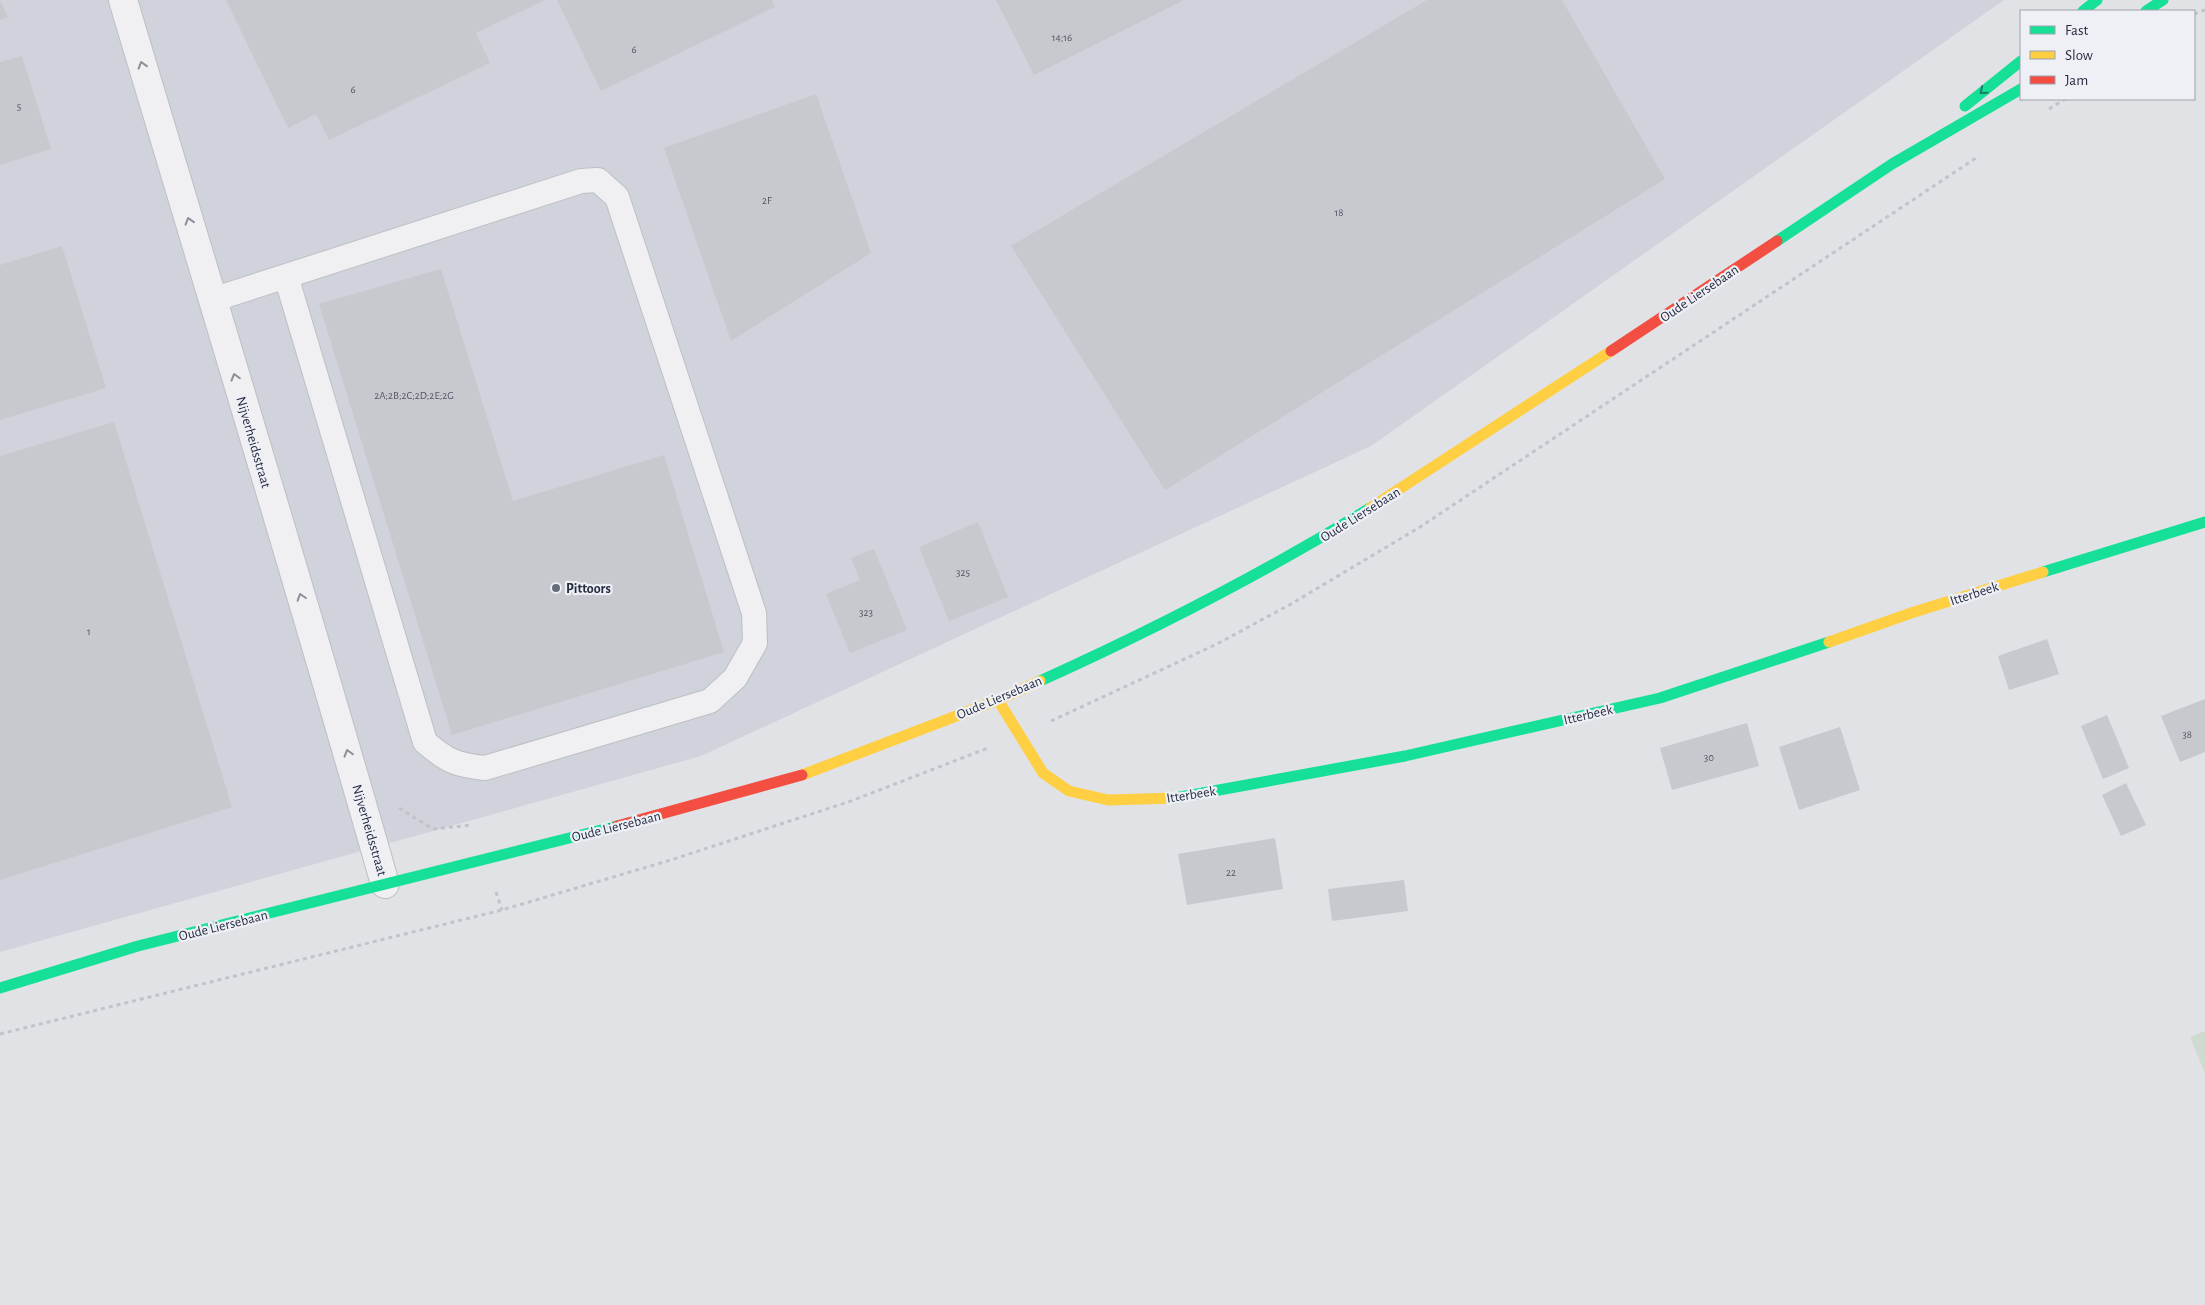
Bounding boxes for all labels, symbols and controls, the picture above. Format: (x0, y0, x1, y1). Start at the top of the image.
legend (2020, 10, 2195, 100)
text: Fast (2065, 23, 2089, 38)
house number: 14;16 (1052, 32, 1072, 43)
house number: 6 (631, 44, 637, 55)
text: Slow (2065, 48, 2093, 63)
one-way arrow (138, 61, 148, 70)
text: Jam (2065, 73, 2088, 88)
house number: 6 (350, 84, 356, 95)
one-way arrow (1980, 86, 1989, 94)
house number: 5 (17, 101, 22, 112)
house number: 2F (762, 195, 772, 206)
house number: 18 (1335, 207, 1344, 218)
one-way arrow (184, 217, 194, 225)
street label: Oude Liersebaan (1658, 263, 1741, 325)
one-way arrow (230, 373, 240, 381)
house number: 2A;2B;2C;2D;2E;2G (374, 390, 454, 401)
street label: Nijverheidsstraat (233, 395, 273, 490)
street label: Oude Liersebaan (1318, 485, 1403, 545)
house number: 325 (956, 567, 970, 578)
street label: Itterbeek (1948, 579, 2001, 608)
marker: Pittoors (550, 582, 562, 594)
place label: Pittoors (566, 582, 611, 596)
one-way arrow (297, 594, 307, 602)
house number: 323 (859, 607, 873, 618)
house number: 1 (87, 626, 91, 637)
street label: Oude Liersebaan (955, 674, 1044, 722)
street label: Itterbeek (1562, 702, 1615, 727)
house number: 38 (2182, 729, 2192, 740)
one-way arrow (343, 750, 353, 758)
house number: 30 (1704, 752, 1714, 763)
street label: Nijverheidsstraat (349, 783, 389, 878)
street label: Itterbeek (1165, 784, 1217, 806)
street label: Oude Liersebaan (570, 809, 662, 845)
house number: 22 (1226, 867, 1236, 878)
street label: Oude Liersebaan (177, 908, 269, 944)

